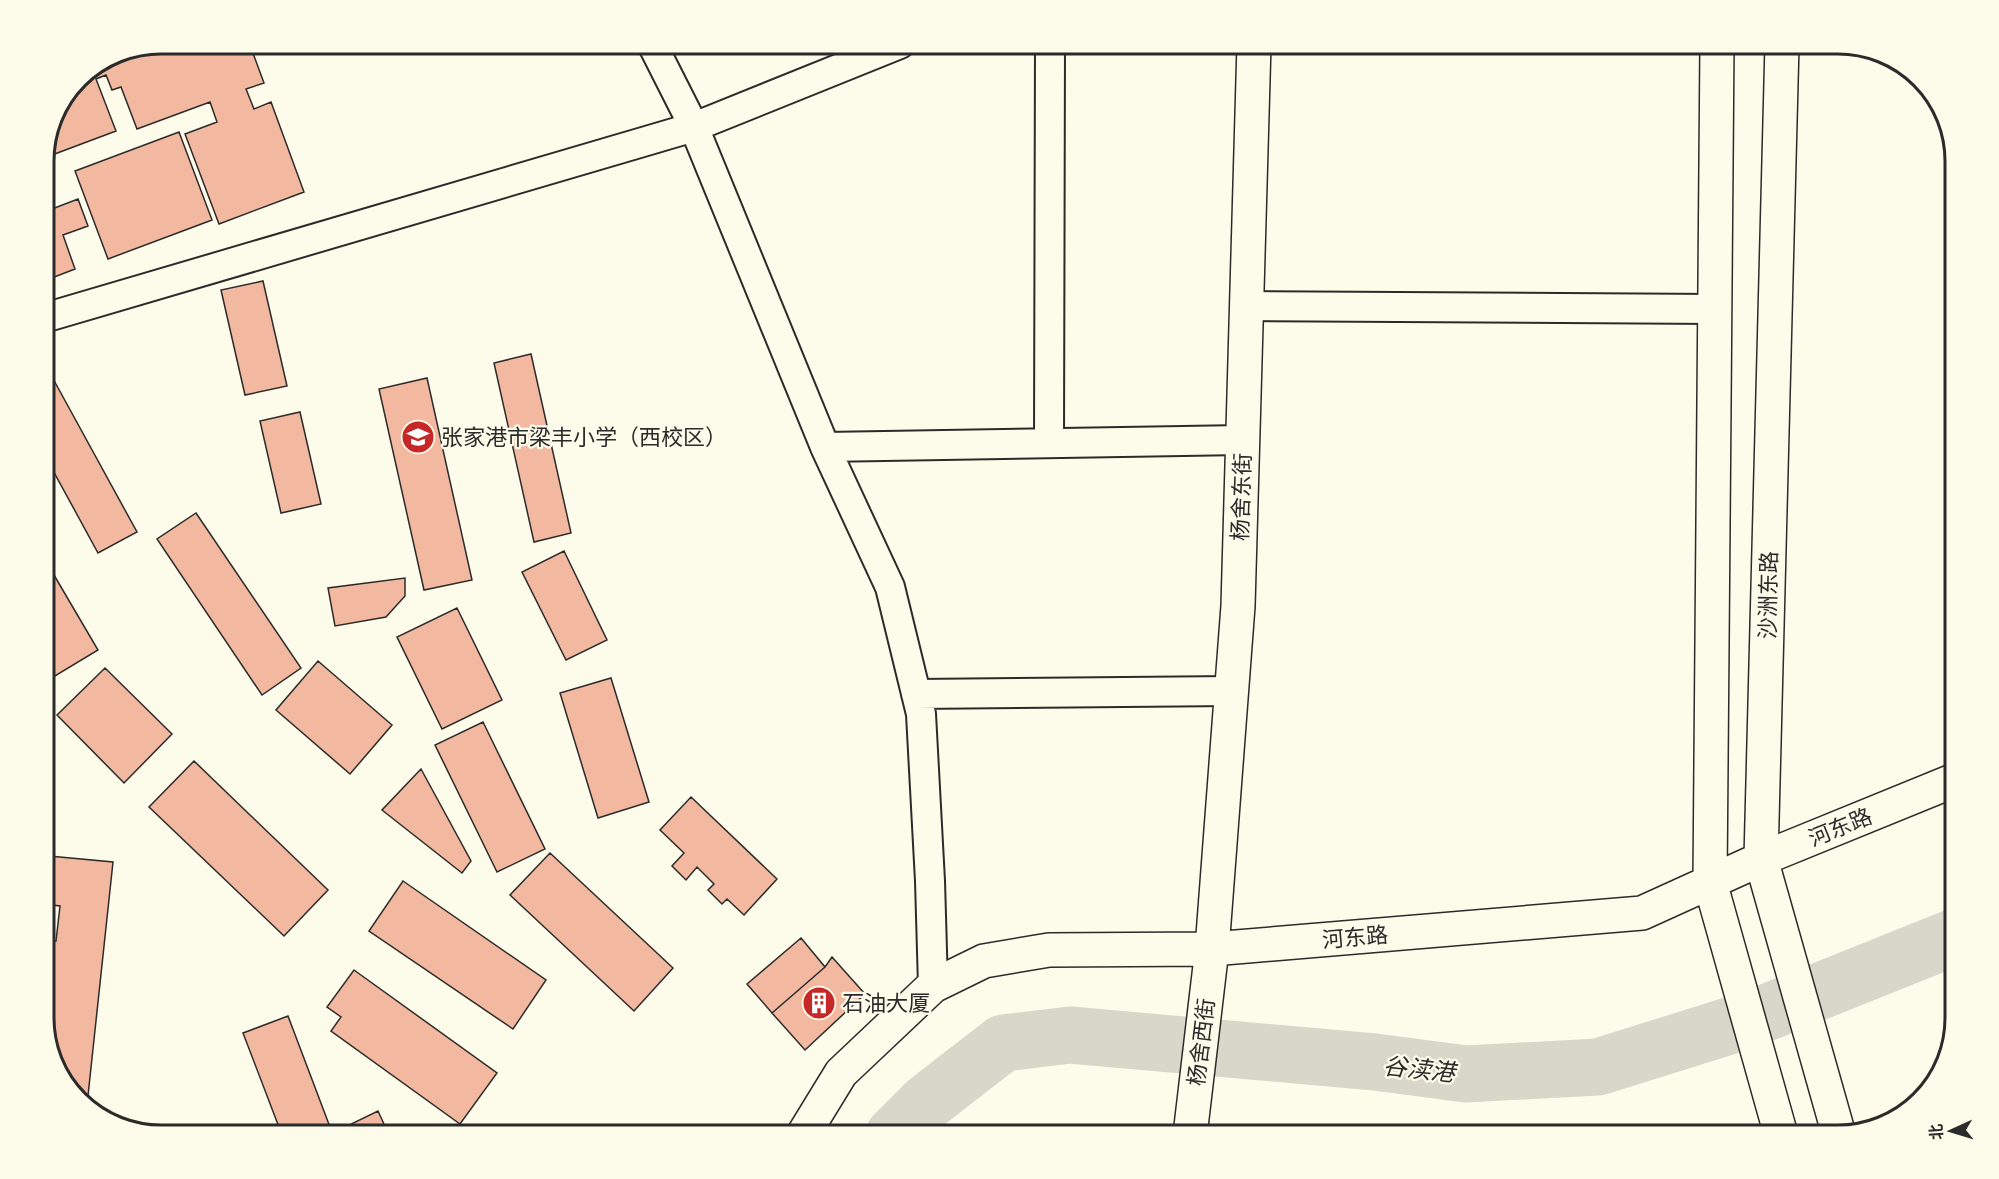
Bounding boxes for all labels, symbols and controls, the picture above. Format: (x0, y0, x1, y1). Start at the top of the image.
school or university icon: 张家港市梁丰小学（西校区） (400, 419, 436, 455)
place label: 张家港市梁丰小学（西校区） (441, 423, 727, 451)
street label: 杨舍东街 (1225, 453, 1257, 541)
street label: 沙洲东路 (1753, 551, 1783, 639)
street label: 河东路 (1804, 802, 1876, 852)
street label: 河东路 (1321, 920, 1389, 954)
building icon: 石油大厦 (801, 985, 837, 1021)
place label: 石油大厦 (842, 989, 930, 1017)
street label: 杨舍西街 (1182, 997, 1220, 1087)
water label: 谷渎港 (1382, 1050, 1459, 1088)
north arrow (1921, 1101, 1981, 1161)
text: 北 (1926, 1123, 1947, 1141)

